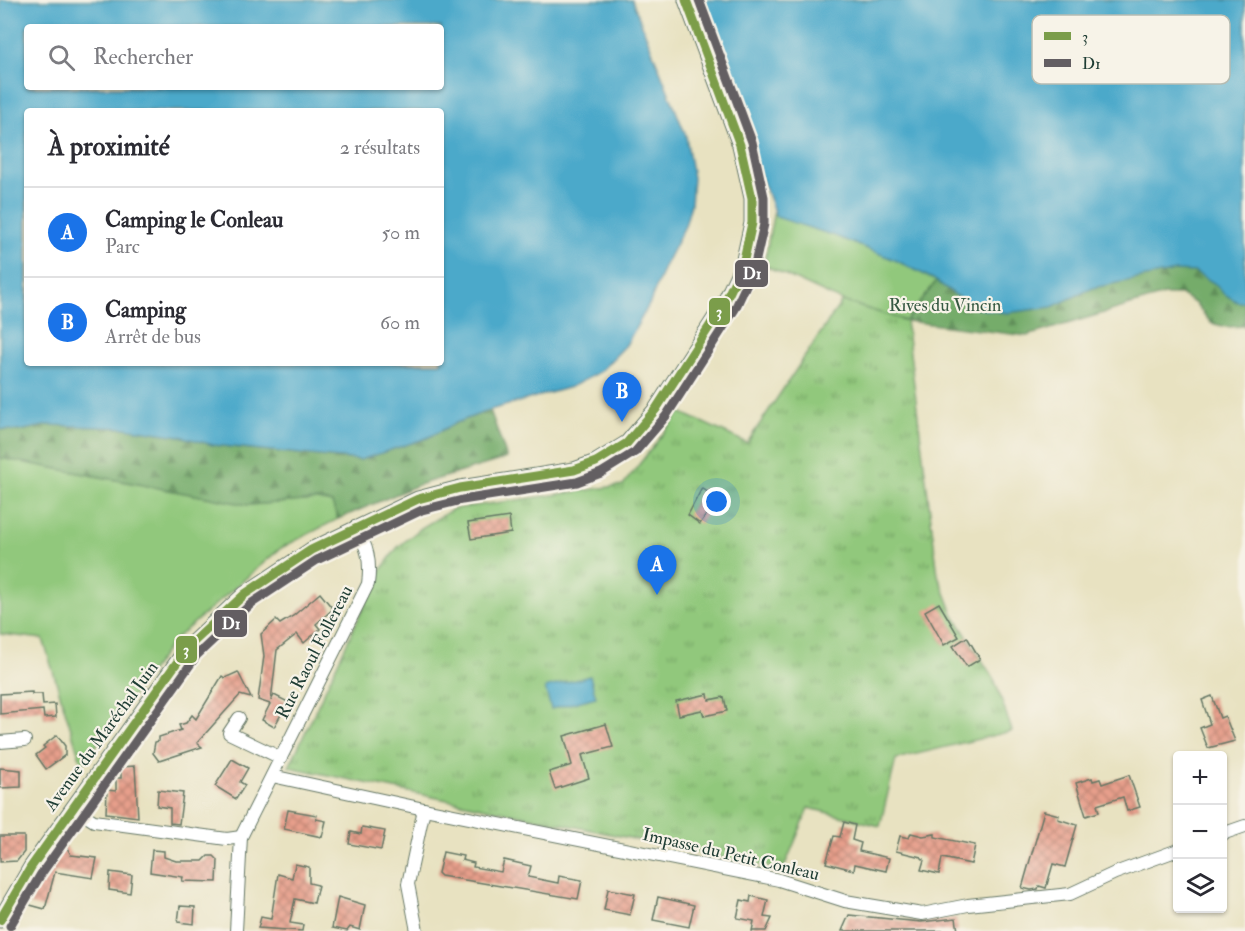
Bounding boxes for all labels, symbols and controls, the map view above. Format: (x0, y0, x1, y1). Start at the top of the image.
legend (1032, 15, 1230, 84)
search box (24, 24, 444, 90)
text: 3 (1082, 27, 1088, 47)
icon: search (45, 41, 78, 74)
text: Rechercher (93, 43, 193, 71)
text: D1 (1082, 54, 1101, 74)
text: À proximité (48, 131, 170, 163)
text: 2 résultats (340, 135, 420, 160)
text: Camping le Conleau (105, 206, 283, 234)
text: A (61, 220, 74, 245)
text: 50 m (381, 220, 420, 245)
text: Parc (105, 234, 140, 259)
line badge: D1 (734, 259, 769, 288)
text: D1 (743, 264, 762, 284)
park label: Rives du Vincin (889, 294, 1001, 317)
text: Camping (105, 296, 186, 324)
line badge: 3 (708, 297, 731, 326)
text: 3 (716, 302, 722, 322)
text: B (61, 310, 74, 335)
text: 60 m (380, 310, 420, 335)
text: Arrêt de bus (105, 324, 201, 349)
pin: B (602, 372, 642, 422)
your location (702, 487, 731, 516)
pin: A (638, 546, 676, 595)
street label: Rue Raoul Follereau (271, 582, 358, 723)
line badge: D1 (213, 609, 248, 638)
text: D1 (222, 614, 241, 634)
line badge: 3 (175, 635, 198, 664)
text: 3 (183, 640, 189, 660)
street label: Avenue du Maréchal Juin (39, 657, 163, 816)
map controls (1173, 751, 1227, 913)
button: + (1173, 751, 1227, 805)
button: − (1173, 805, 1227, 859)
street label: Impasse du Petit Conleau (640, 823, 822, 886)
button: layers (1173, 859, 1227, 913)

